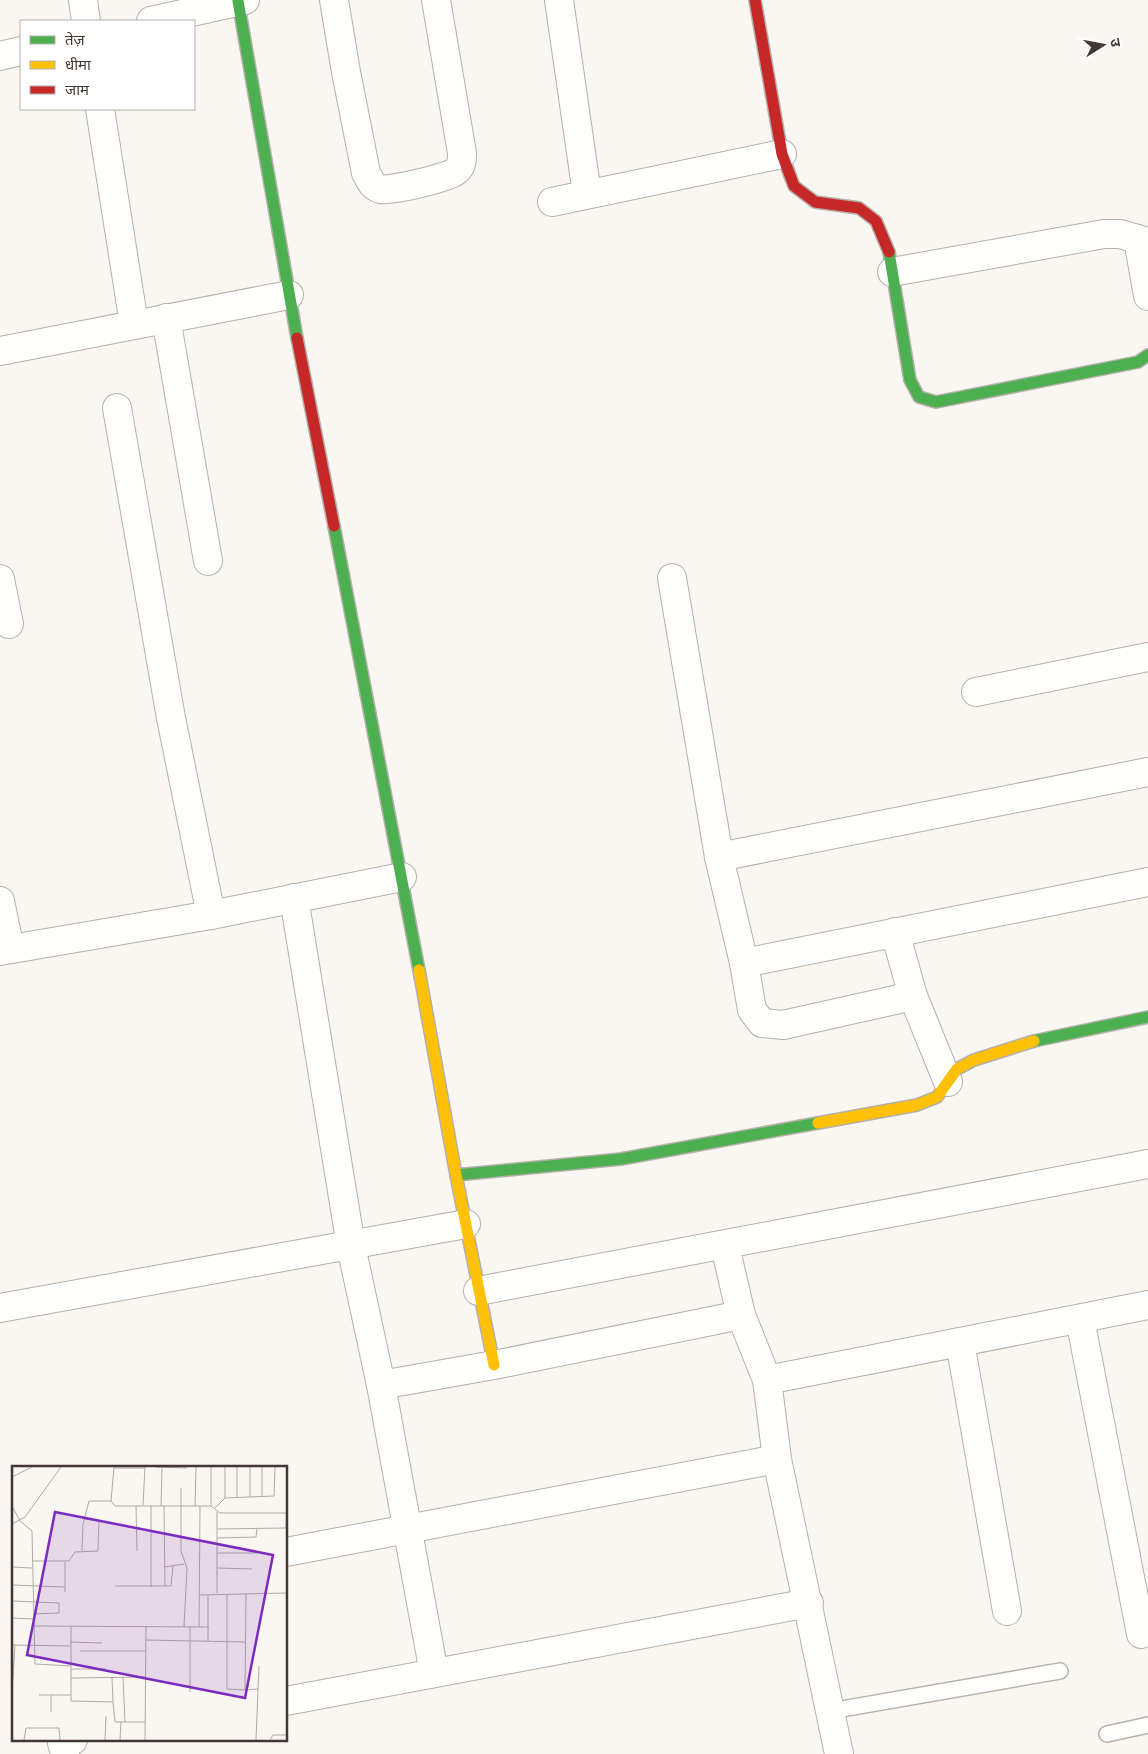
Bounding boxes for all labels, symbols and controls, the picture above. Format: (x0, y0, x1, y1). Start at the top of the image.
legend (20, 20, 195, 110)
north arrow (1078, 20, 1128, 70)
text: तेज़ (65, 29, 86, 50)
text: उ (1106, 37, 1127, 49)
text: धीमा (65, 54, 92, 75)
text: जाम (65, 79, 90, 100)
inset map (12, 1466, 288, 1742)

